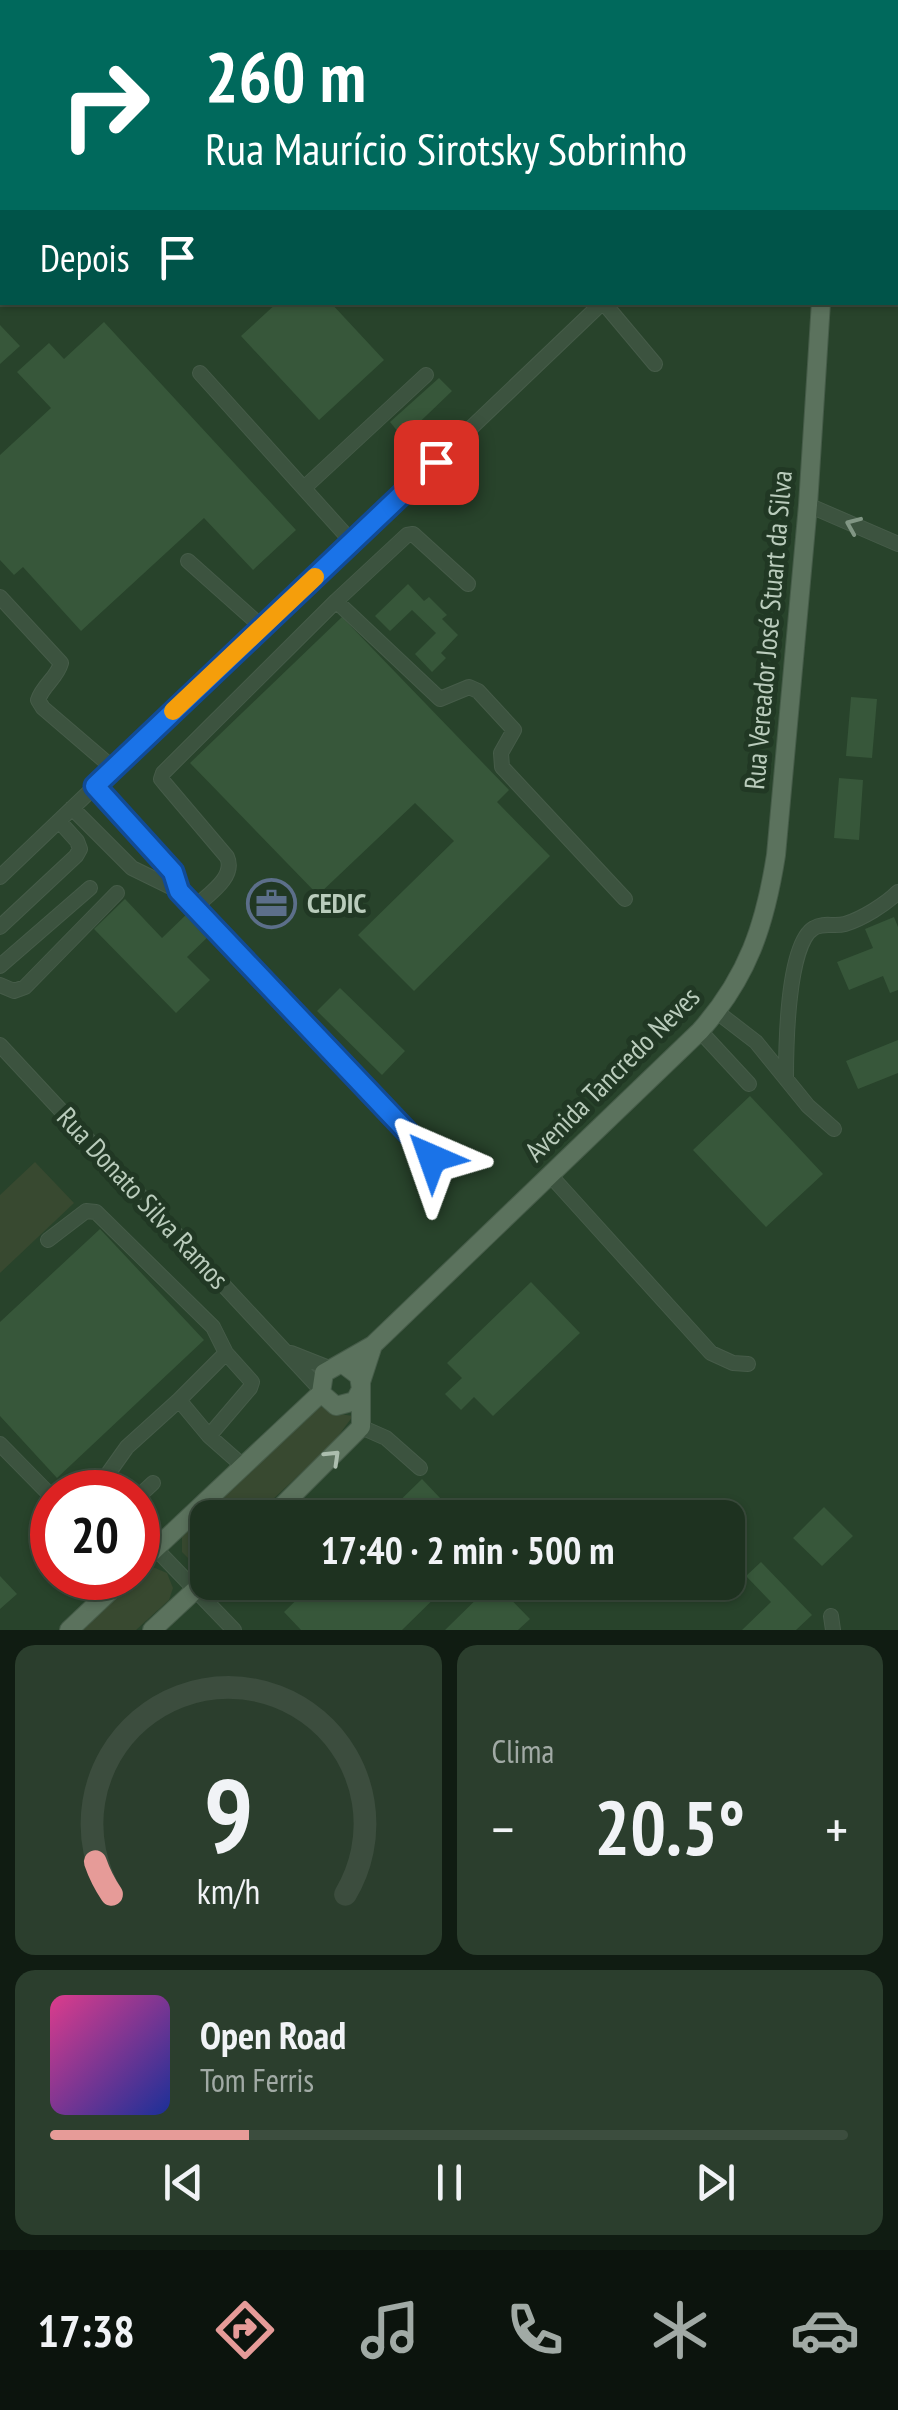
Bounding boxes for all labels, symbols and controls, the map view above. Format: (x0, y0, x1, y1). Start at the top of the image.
text: 260 m (205, 31, 366, 121)
icon: right (40, 40, 170, 170)
text: Rua Maurício Sirotsky Sobrinho (205, 119, 687, 177)
icon: arrive (150, 230, 205, 285)
text: Depois (40, 233, 130, 282)
pin (394, 420, 479, 505)
icon: arrive (409, 435, 464, 490)
street label: Rua Vereador José Stuart da Silva (735, 469, 800, 791)
one-way arrow (845, 516, 863, 536)
office icon: CEDIC (246, 877, 298, 929)
place label: CEDIC (307, 884, 366, 921)
street label: Avenida Tancredo Neves (516, 978, 707, 1169)
street label: Rua Donato Silva Ramos (50, 1099, 237, 1296)
position arrow (380, 1106, 484, 1210)
one-way arrow (321, 1451, 339, 1469)
speed limit sign: 20 (30, 1470, 160, 1600)
text: 17:40 · 2 min · 500 m (321, 1525, 614, 1574)
text: Clima (492, 1730, 554, 1772)
text: 9 (203, 1746, 253, 1881)
text: 20.5° (594, 1779, 745, 1876)
text: − (492, 1793, 514, 1864)
text: + (825, 1793, 848, 1864)
text: km/h (197, 1868, 260, 1914)
text: Open Road (200, 2010, 346, 2059)
text: Tom Ferris (200, 2059, 314, 2101)
icon: previous (156, 2155, 211, 2210)
icon: pause (422, 2155, 477, 2210)
icon: next (688, 2155, 743, 2210)
icon: directions (210, 2295, 280, 2365)
icon: music (355, 2295, 425, 2365)
icon: phone (500, 2295, 570, 2365)
icon: climate (645, 2295, 715, 2365)
icon: car (790, 2295, 860, 2365)
text: 17:38 (38, 2301, 135, 2359)

